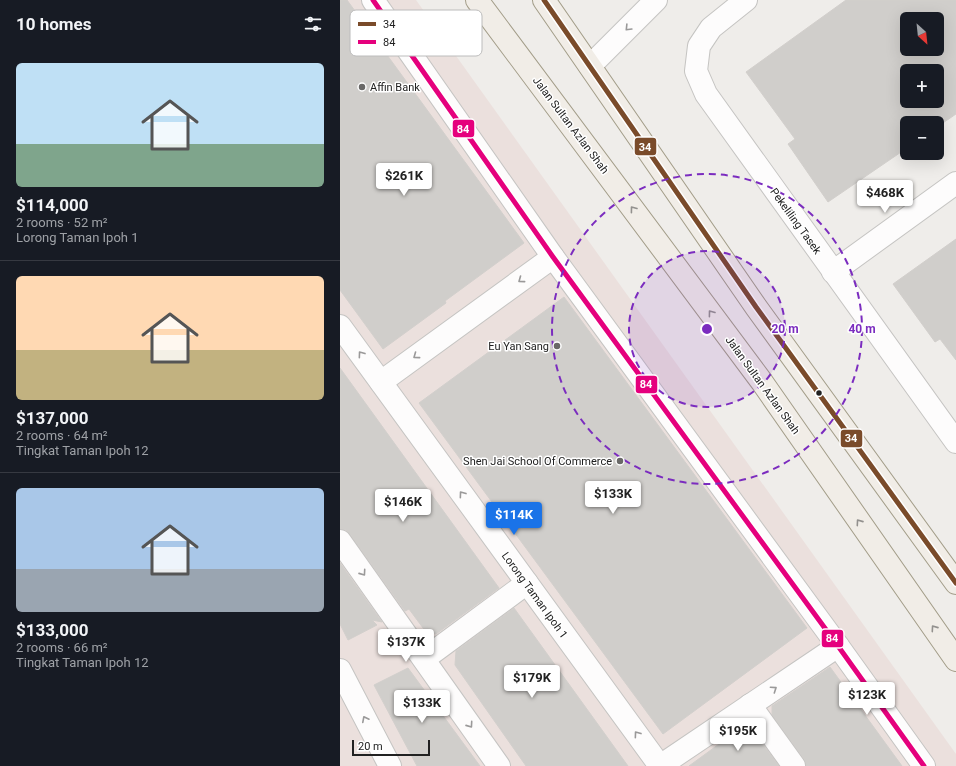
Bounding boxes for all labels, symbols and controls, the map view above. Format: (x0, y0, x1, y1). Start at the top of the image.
legend (350, 10, 482, 56)
north arrow (900, 12, 944, 56)
map controls (900, 12, 944, 160)
icon: filters (302, 13, 324, 35)
text: 10 homes (16, 14, 92, 34)
text: 34 (383, 18, 395, 31)
one-way arrow (625, 23, 633, 31)
text: 84 (383, 36, 395, 49)
button: + (900, 64, 944, 108)
street label: Jalan Sultan Azlan Shah (530, 74, 611, 176)
place label: Affin Bank (370, 81, 420, 94)
marker: Affin Bank (357, 82, 367, 92)
icon: home (134, 89, 206, 161)
button: − (900, 116, 944, 160)
line badge: 84 (452, 119, 475, 138)
text: 84 (457, 123, 470, 136)
line badge: 34 (634, 137, 657, 156)
text: 34 (639, 141, 652, 154)
pin: $261K (376, 163, 432, 197)
text: $261K (385, 168, 423, 183)
pin: $468K (857, 180, 913, 214)
text: $468K (866, 185, 904, 200)
street label: Pekeliling Tasek (767, 186, 824, 257)
text: $114,000 (16, 195, 88, 215)
one-way arrow (631, 206, 638, 213)
text: 2 rooms · 52 m² (16, 215, 108, 230)
text: Lorong Taman Ipoh 1 (16, 230, 138, 245)
one-way arrow (519, 275, 526, 282)
icon: home (134, 302, 206, 374)
one-way arrow (708, 310, 716, 317)
centre of rings (700, 322, 714, 336)
text: 20 m (771, 322, 799, 336)
text: 40 m (848, 322, 876, 336)
street label: Jalan Sultan Azlan Shah (723, 334, 803, 437)
place label: Eu Yan Sang (488, 340, 549, 353)
marker: Eu Yan Sang (552, 341, 562, 351)
one-way arrow (358, 352, 365, 359)
one-way arrow (414, 352, 421, 359)
line badge: 84 (635, 375, 658, 394)
text: 84 (640, 378, 653, 391)
unlabelled marker (814, 388, 824, 398)
text: $137,000 (16, 408, 88, 428)
text: 2 rooms · 64 m² (16, 428, 108, 443)
line badge: 34 (840, 429, 863, 448)
text: 34 (845, 432, 858, 445)
text: Tingkat Taman Ipoh 12 (16, 443, 149, 458)
place label: Shen Jai School Of Commerce (463, 455, 612, 468)
marker: Shen Jai School Of Commerce (615, 456, 625, 466)
pin: $133K (585, 481, 641, 515)
text: $133K (594, 486, 632, 501)
pin: $146K (375, 489, 431, 523)
one-way arrow (460, 491, 467, 498)
text: $146K (384, 494, 422, 509)
pin: $114K (486, 502, 542, 536)
text: $114K (495, 507, 533, 522)
icon: home (134, 514, 206, 586)
one-way arrow (857, 519, 864, 526)
street label: Lorong Taman Ipoh 1 (499, 550, 570, 641)
one-way arrow (358, 568, 365, 575)
text: $133,000 (16, 620, 88, 640)
one-way arrow (931, 625, 939, 632)
pin: $137K (378, 629, 434, 663)
line badge: 84 (821, 629, 844, 648)
text: 84 (826, 632, 839, 645)
text: $137K (387, 634, 425, 649)
text: 2 rooms · 66 m² (16, 640, 108, 655)
text: Tingkat Taman Ipoh 12 (16, 655, 149, 670)
pin: $179K (504, 665, 560, 699)
text: $179K (513, 670, 551, 685)
pin: $123K (839, 682, 895, 716)
one-way arrow (770, 686, 777, 694)
text: $123K (848, 687, 886, 702)
pin: $133K (394, 690, 450, 724)
text: $133K (403, 695, 441, 710)
one-way arrow (363, 716, 370, 723)
pin: $195K (710, 718, 766, 752)
one-way arrow (465, 720, 472, 727)
text: $195K (719, 723, 757, 738)
one-way arrow (635, 732, 642, 739)
scale bar (352, 738, 430, 757)
text: 20 m (358, 740, 383, 753)

